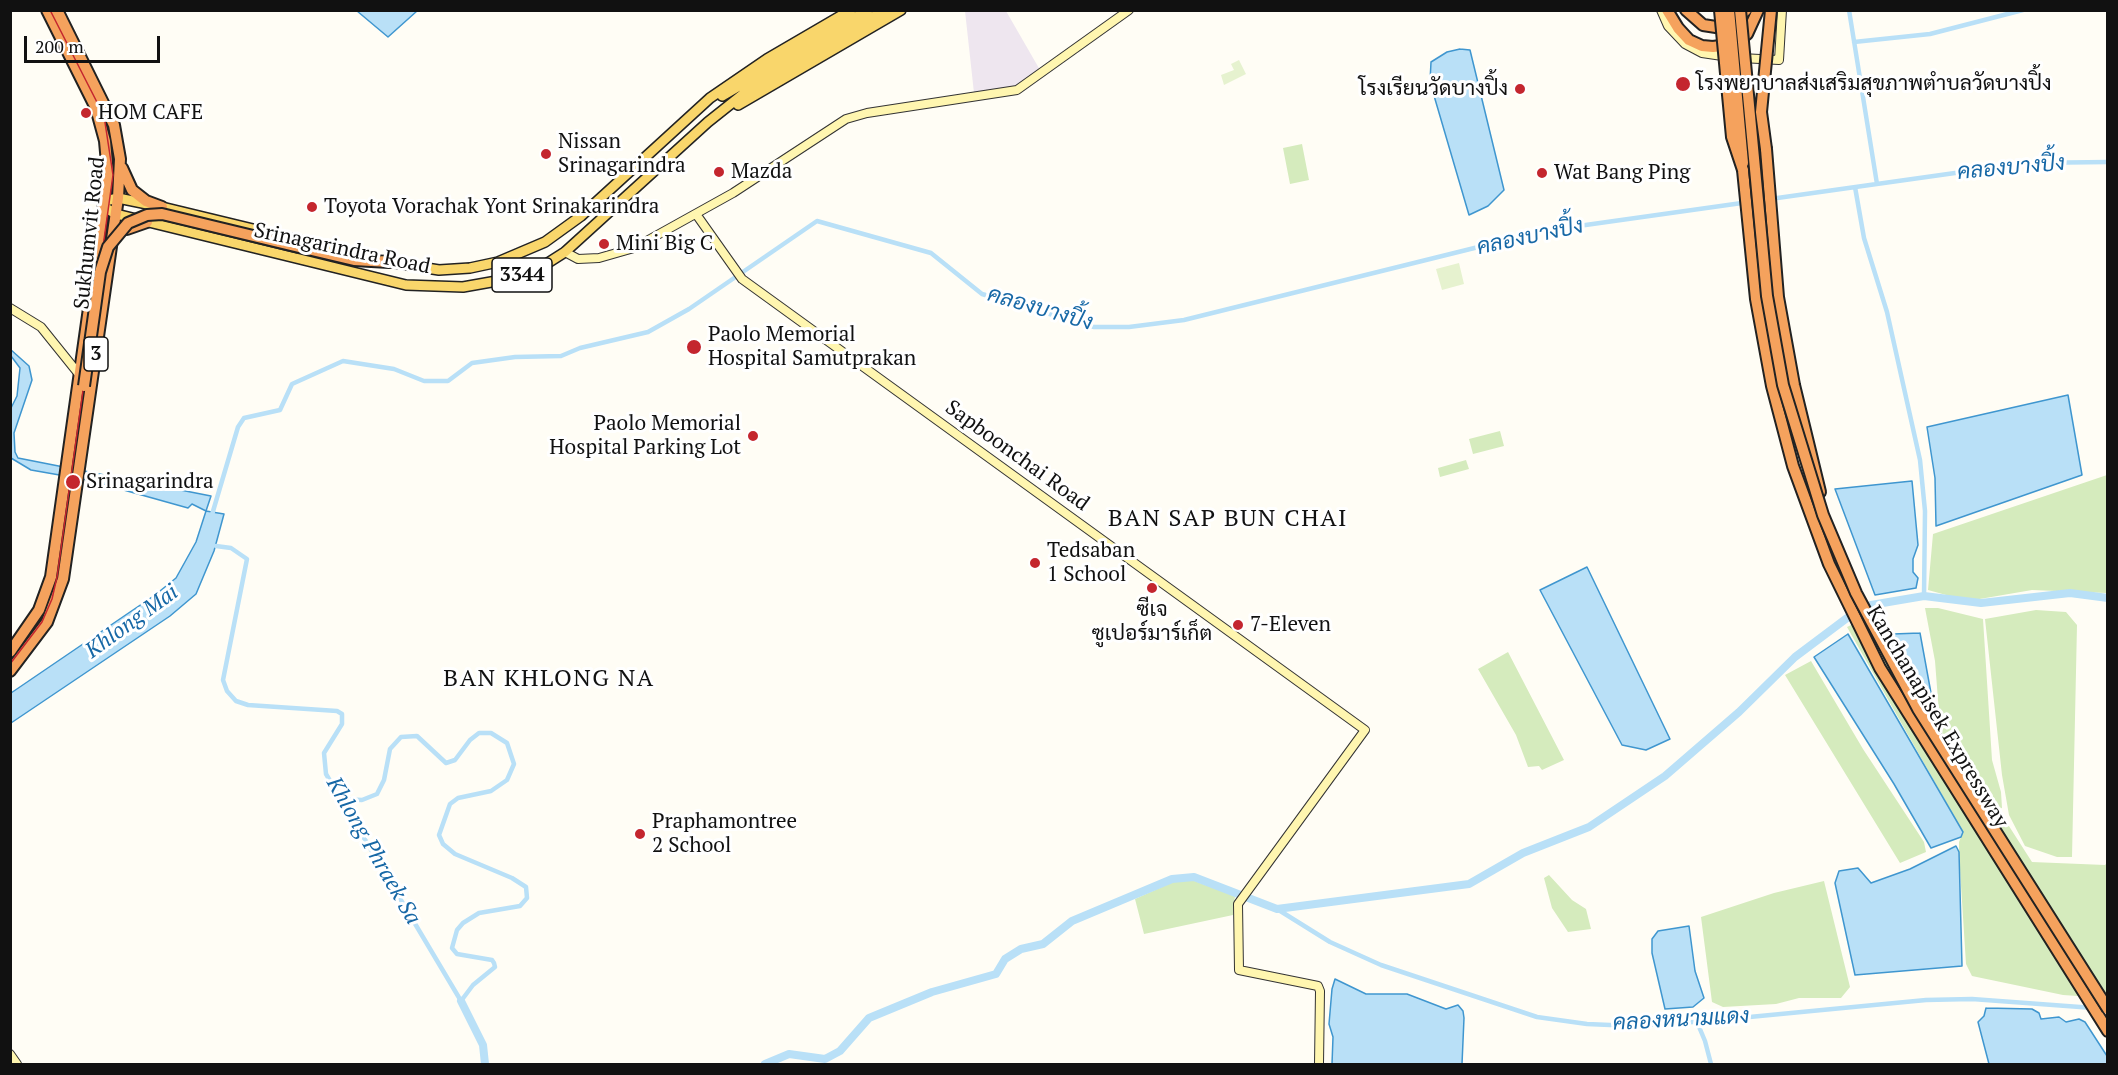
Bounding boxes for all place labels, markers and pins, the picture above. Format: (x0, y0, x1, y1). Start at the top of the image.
place label: โรงพยาบาลส่งเสริมสุขภาพตำบลวัดบางปิ้ง (1696, 71, 2052, 97)
marker: โรงพยาบาลส่งเสริมสุขภาพตำบลวัดบางปิ้ง (1674, 75, 1692, 93)
place label: โรงเรียนวัดบางปิ้ง (1359, 76, 1508, 102)
marker: โรงเรียนวัดบางปิ้ง (1513, 82, 1527, 96)
place label: HOM CAFE (98, 100, 203, 126)
marker: HOM CAFE (79, 106, 93, 120)
place label: Nissan Srinagarindra (558, 129, 686, 179)
marker: Nissan Srinagarindra (539, 147, 553, 161)
place label: Mazda (731, 159, 792, 185)
place label: Wat Bang Ping (1554, 160, 1690, 186)
marker: Mazda (712, 165, 726, 179)
marker: Wat Bang Ping (1535, 166, 1549, 180)
place label: Toyota Vorachak Yont Srinakarindra (324, 194, 659, 220)
marker: Toyota Vorachak Yont Srinakarindra (305, 200, 319, 214)
place label: Mini Big C (616, 231, 713, 257)
marker: Mini Big C (597, 237, 611, 251)
place label: Paolo Memorial Hospital Samutprakan (708, 322, 916, 372)
marker: Paolo Memorial Hospital Samutprakan (685, 338, 703, 356)
place label: Paolo Memorial Hospital Parking Lot (549, 411, 741, 461)
marker: Paolo Memorial Hospital Parking Lot (746, 429, 760, 443)
place label: Srinagarindra (86, 469, 214, 495)
marker: Srinagarindra (64, 473, 82, 491)
place label: Tedsaban 1 School (1047, 538, 1135, 588)
marker: Tedsaban 1 School (1028, 556, 1042, 570)
marker: ซีเจ ซูเปอร์มาร์เก็ต (1145, 581, 1159, 595)
place label: ซีเจ ซูเปอร์มาร์เก็ต (1092, 597, 1212, 647)
place label: 7-Eleven (1250, 612, 1331, 638)
marker: 7-Eleven (1231, 618, 1245, 632)
place label: Praphamontree 2 School (652, 809, 797, 859)
marker: Praphamontree 2 School (633, 827, 647, 841)

